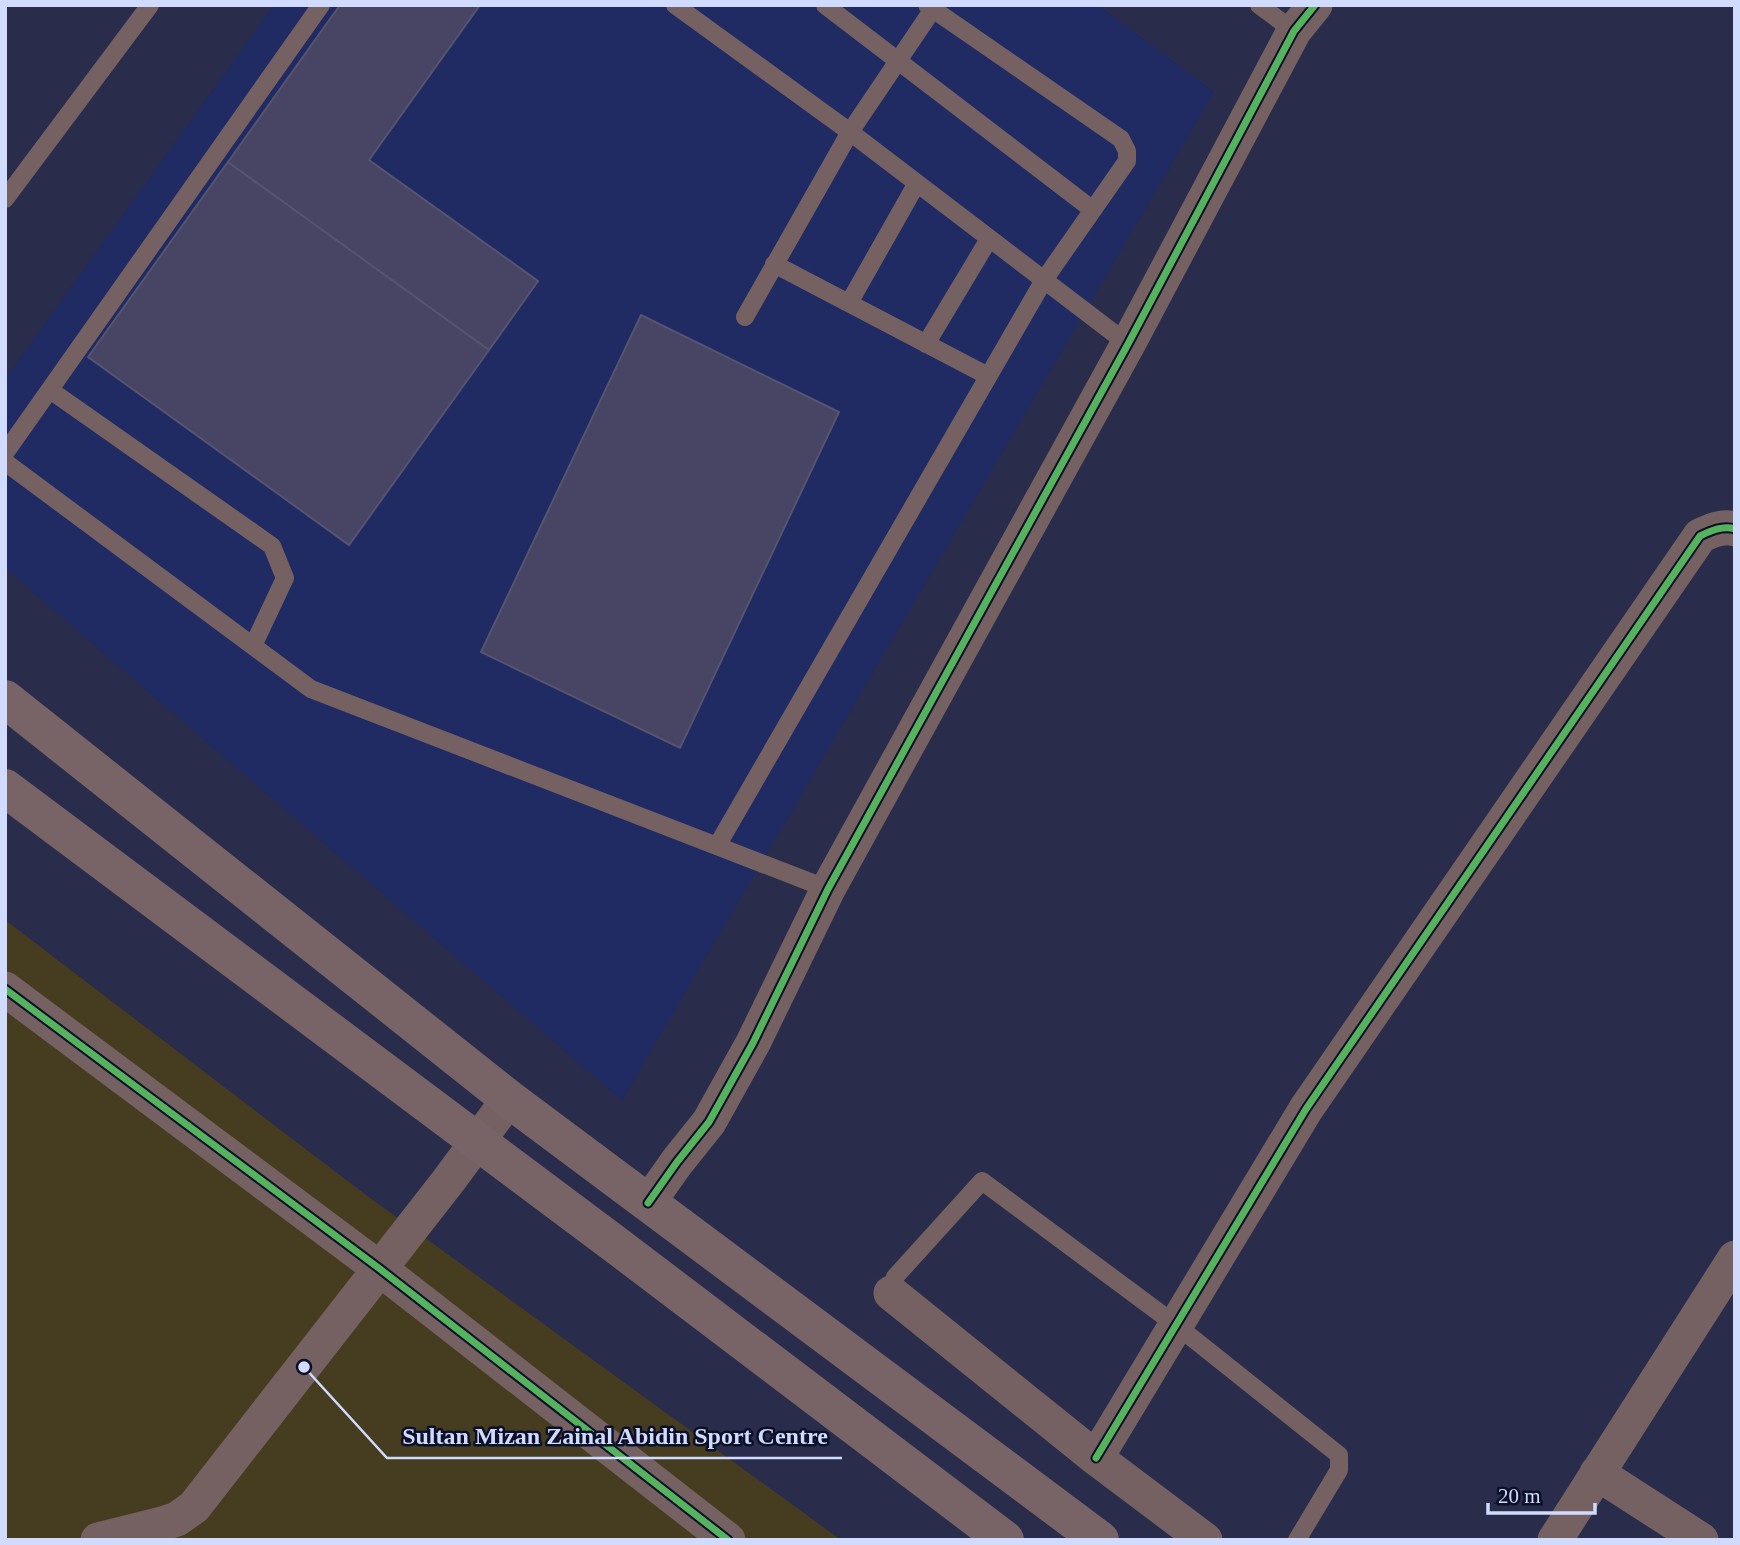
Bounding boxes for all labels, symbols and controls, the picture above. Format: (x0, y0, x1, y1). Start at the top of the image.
callout: Sultan Mizan Zainal Abidin Sport Centre (387, 1413, 842, 1458)
text: Sultan Mizan Zainal Abidin Sport Centre (402, 1423, 828, 1449)
scale bar (1488, 1472, 1595, 1516)
text: 20 m (1498, 1484, 1541, 1508)

